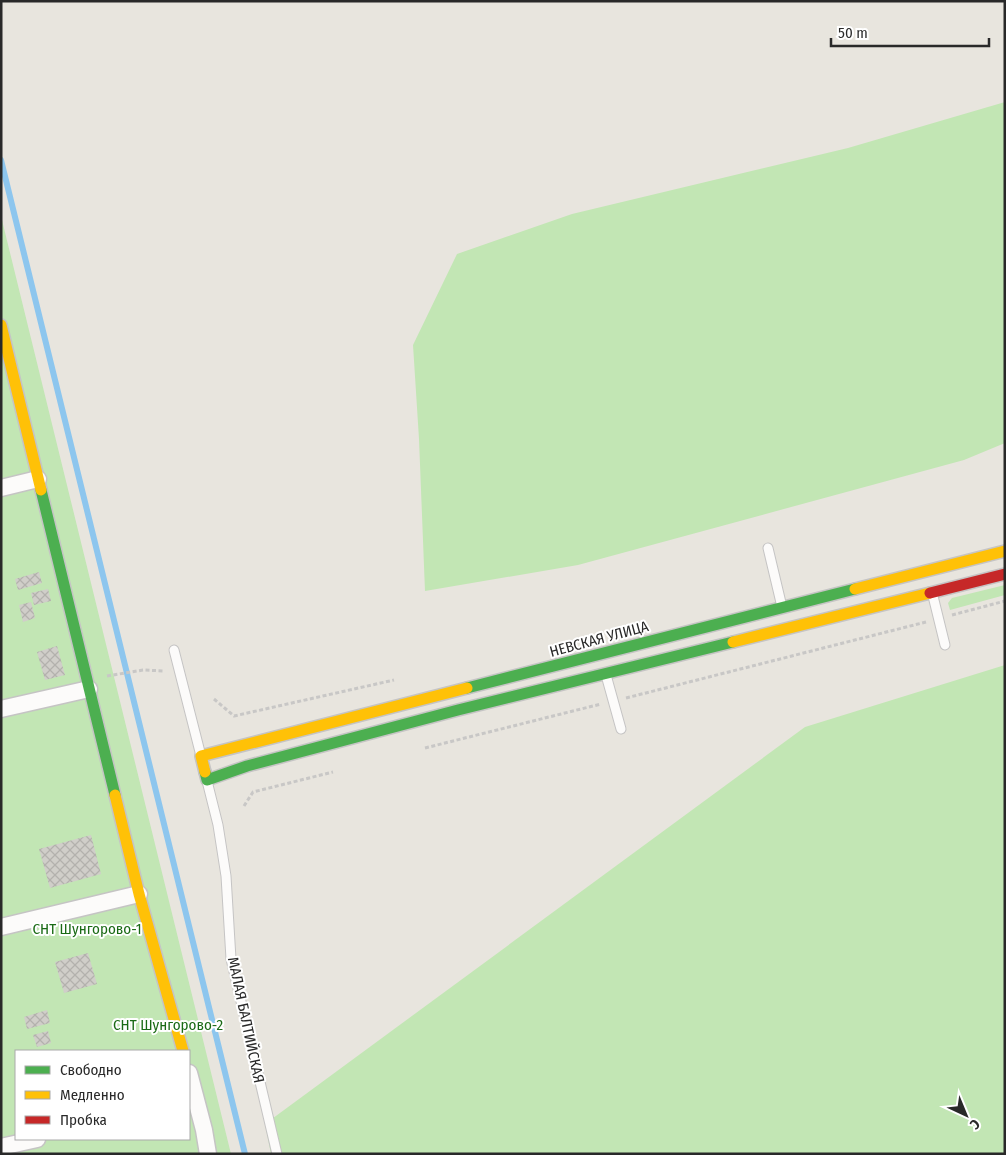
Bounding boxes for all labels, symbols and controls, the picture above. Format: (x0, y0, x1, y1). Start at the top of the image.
scale bar (831, 15, 988, 47)
text: 50 m (838, 24, 868, 42)
street label: НЕВСКАЯ УЛИЦА (548, 617, 650, 661)
park label: СНТ Шунгорово-1 (32, 920, 142, 938)
street label: МАЛАЯ БАЛТИЙСКАЯ (224, 955, 268, 1085)
park label: СНТ Шунгорово-2 (113, 1016, 223, 1034)
legend (15, 1050, 190, 1140)
text: Свободно (60, 1061, 122, 1079)
text: Медленно (60, 1086, 125, 1104)
north arrow (941, 1090, 991, 1140)
text: Пробка (60, 1111, 107, 1129)
text: С (966, 1115, 983, 1133)

